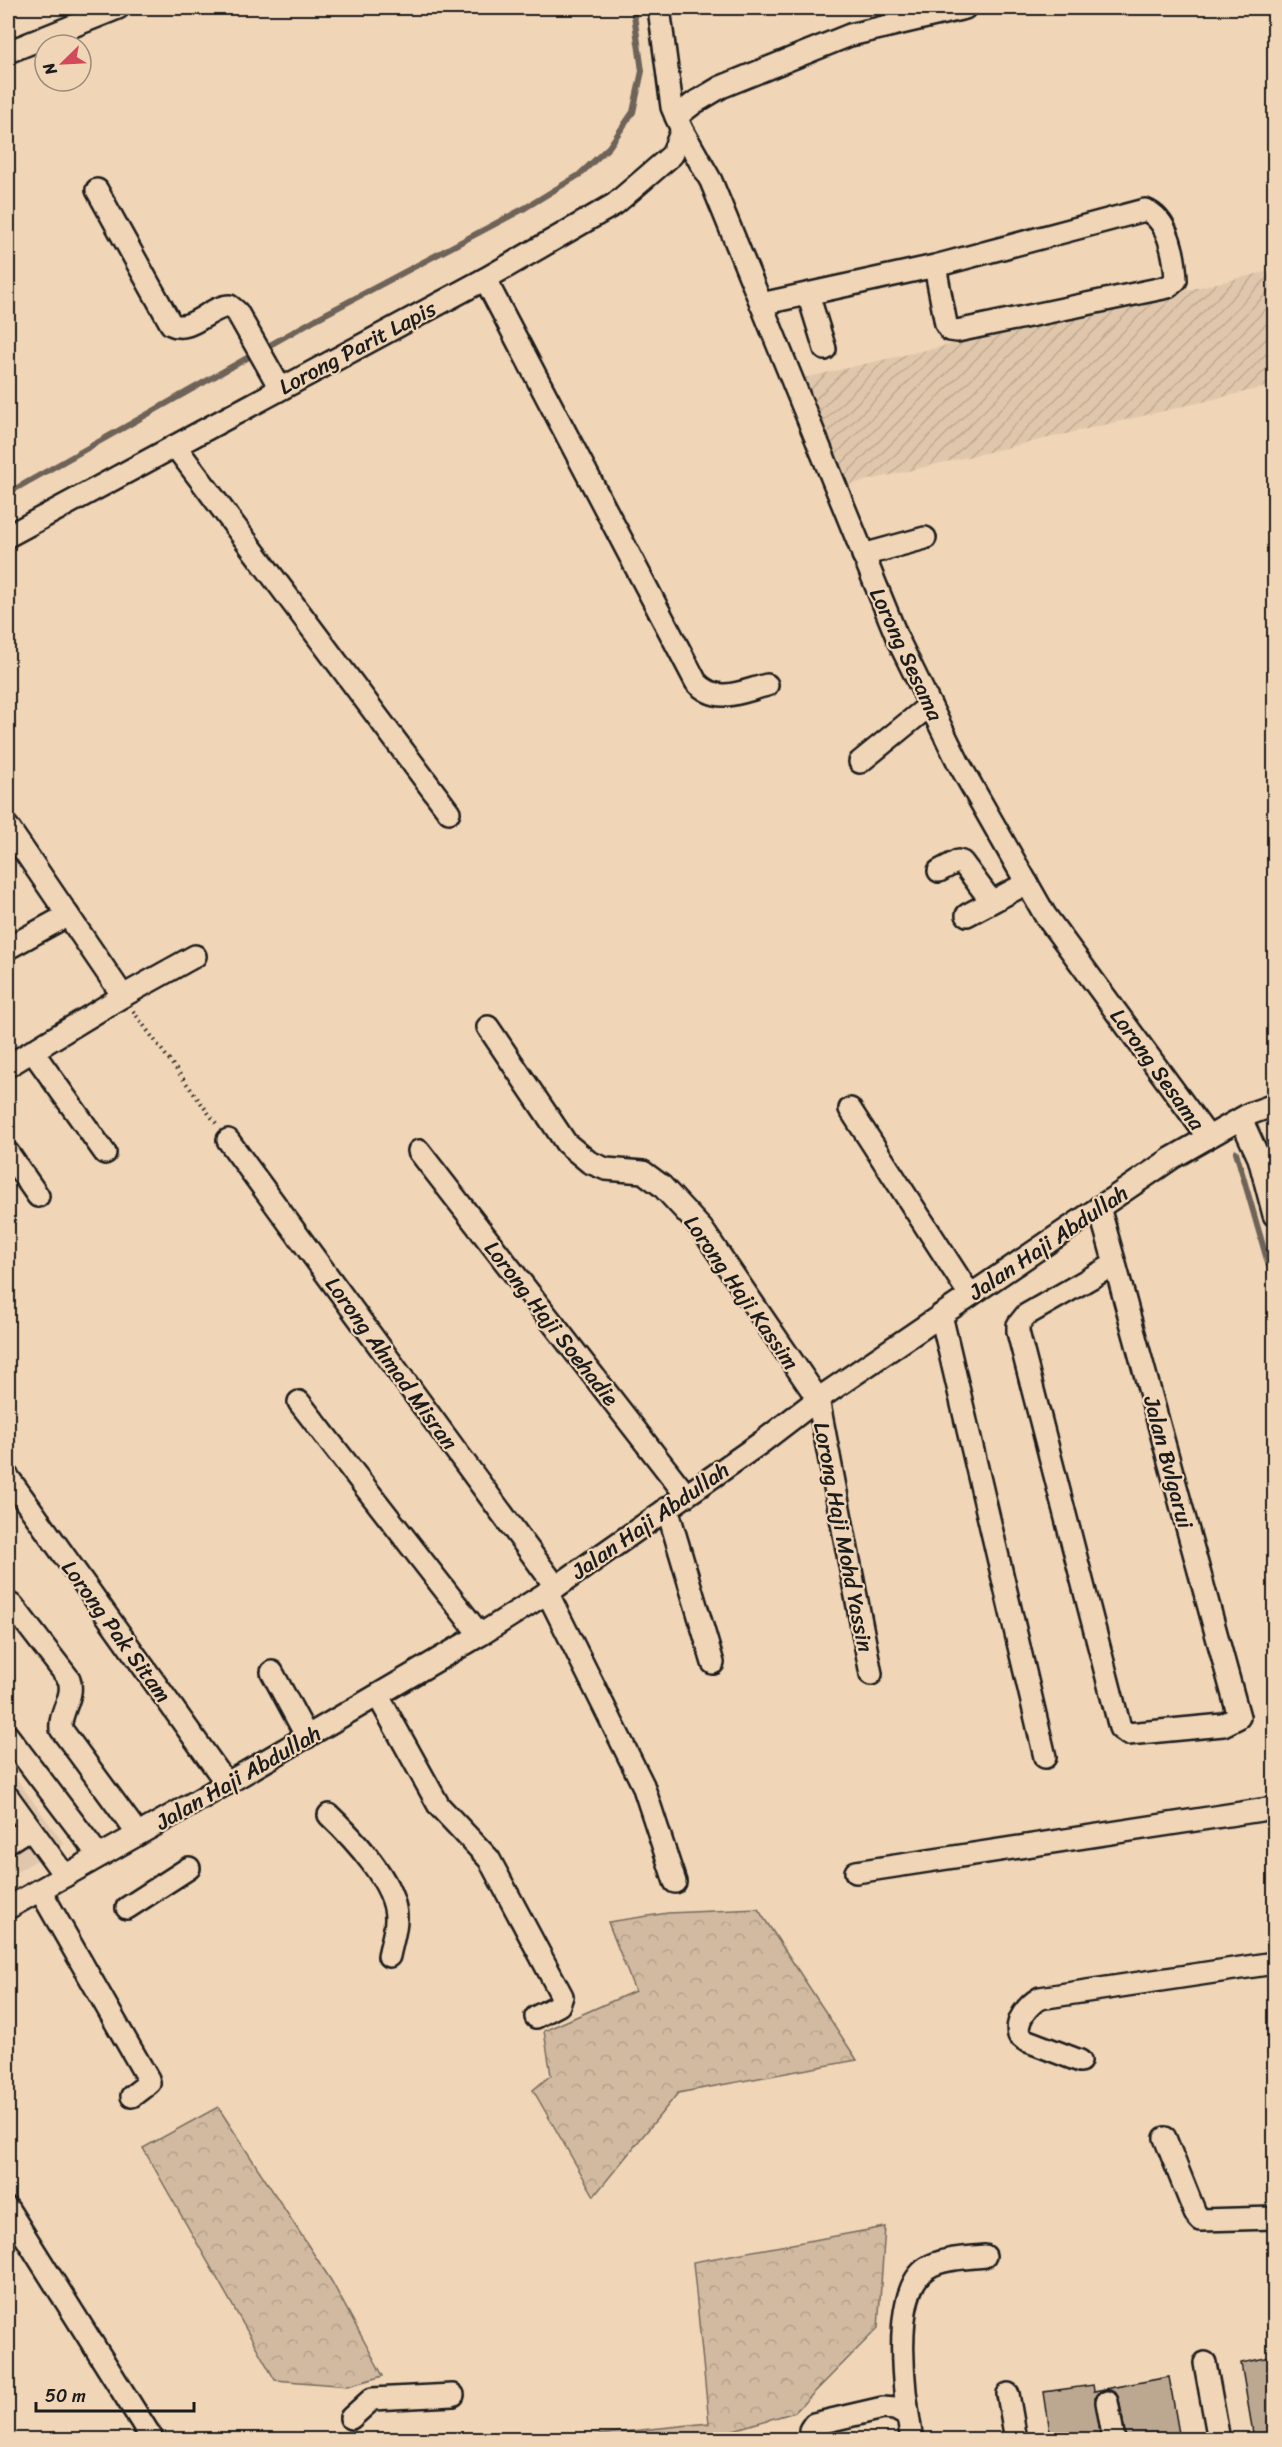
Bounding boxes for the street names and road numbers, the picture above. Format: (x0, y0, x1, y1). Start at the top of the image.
street label: Lorong Parit Lapis (271, 289, 444, 406)
street label: Lorong Sesama (858, 581, 955, 728)
street label: Lorong Sesama (1100, 1000, 1216, 1140)
street label: Jalan Haji Abdullah (959, 1174, 1136, 1311)
street label: Lorong Haji Kassim (673, 1206, 810, 1378)
street label: Lorong Haji Soehadie (474, 1232, 629, 1415)
street label: Lorong Ahmad Misran (315, 1268, 468, 1459)
street label: Jalan Bvlgarui (1132, 1390, 1205, 1534)
street label: Lorong Haji Mohd Yassin (802, 1419, 885, 1656)
street label: Jalan Haji Abdullah (562, 1451, 738, 1590)
street label: Lorong Pak Sitam (51, 1551, 182, 1711)
street label: Jalan Haji Abdullah (147, 1714, 329, 1841)

